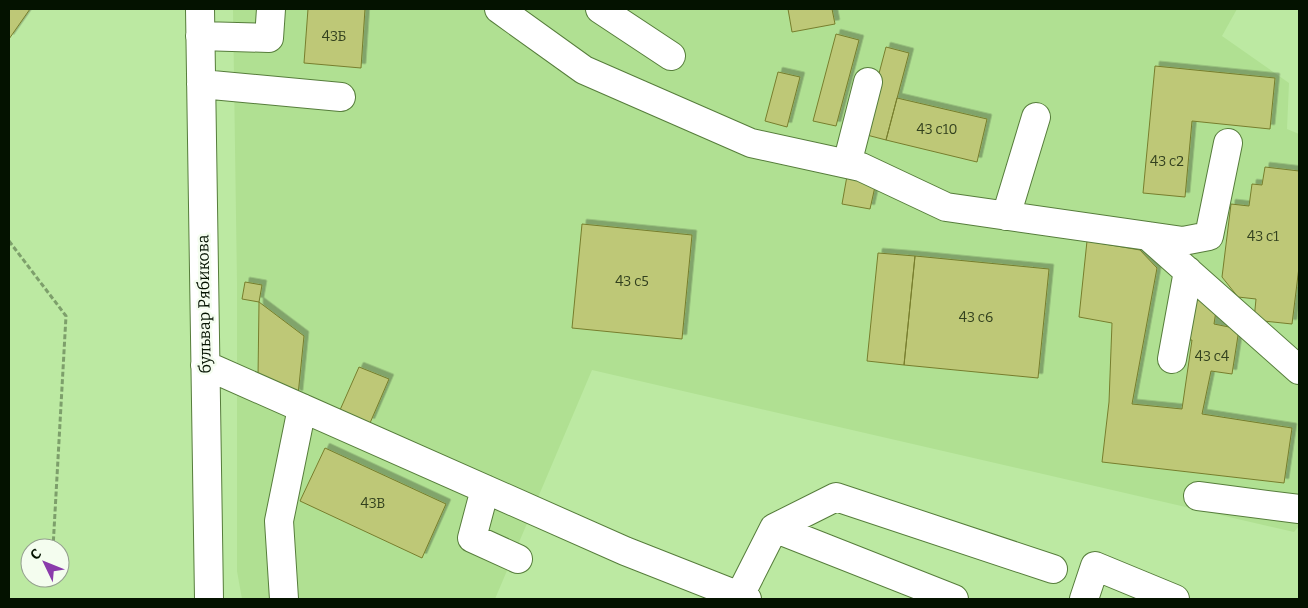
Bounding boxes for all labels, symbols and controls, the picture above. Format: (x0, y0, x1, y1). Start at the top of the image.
house number: 43Б (322, 28, 346, 45)
house number: 43 с10 (917, 121, 957, 138)
house number: 43 с2 (1150, 153, 1184, 170)
house number: 43 с1 (1247, 228, 1279, 245)
street label: бульвар Рябикова (193, 234, 215, 374)
house number: 43 с5 (615, 273, 649, 290)
house number: 43 с6 (959, 309, 993, 326)
house number: 43 с4 (1195, 348, 1229, 365)
house number: 43В (361, 495, 385, 512)
north arrow (20, 538, 70, 588)
text: С (27, 545, 45, 564)

